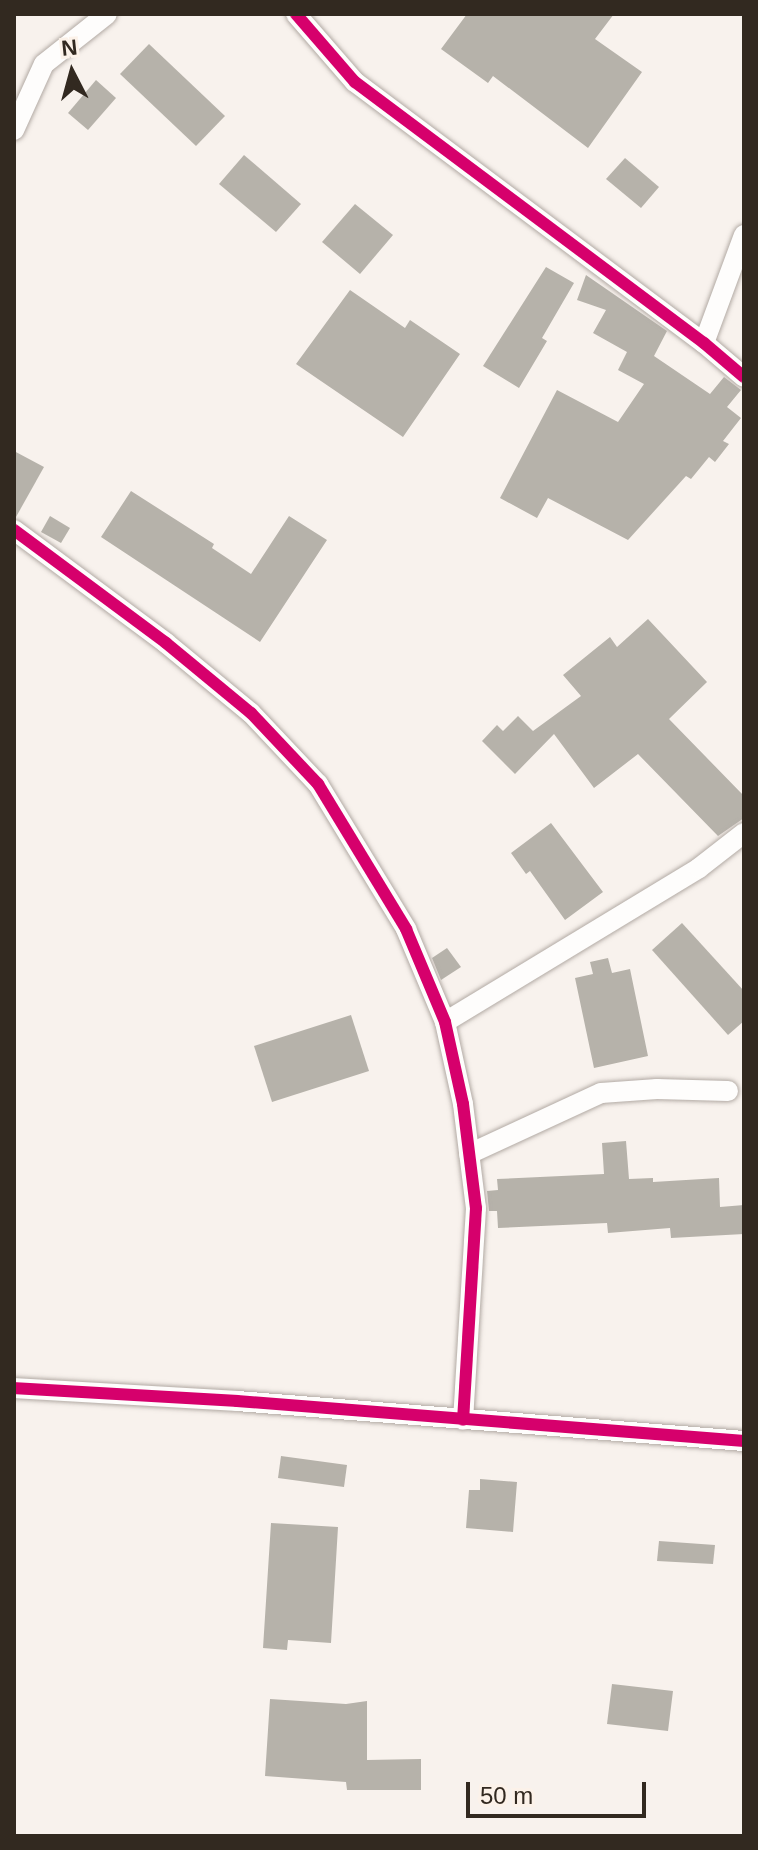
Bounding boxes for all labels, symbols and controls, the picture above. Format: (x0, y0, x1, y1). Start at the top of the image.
north arrow (32, 32, 112, 112)
text: N (60, 34, 79, 61)
scale bar (470, 1766, 650, 1816)
text: 50 m (480, 1782, 533, 1809)

